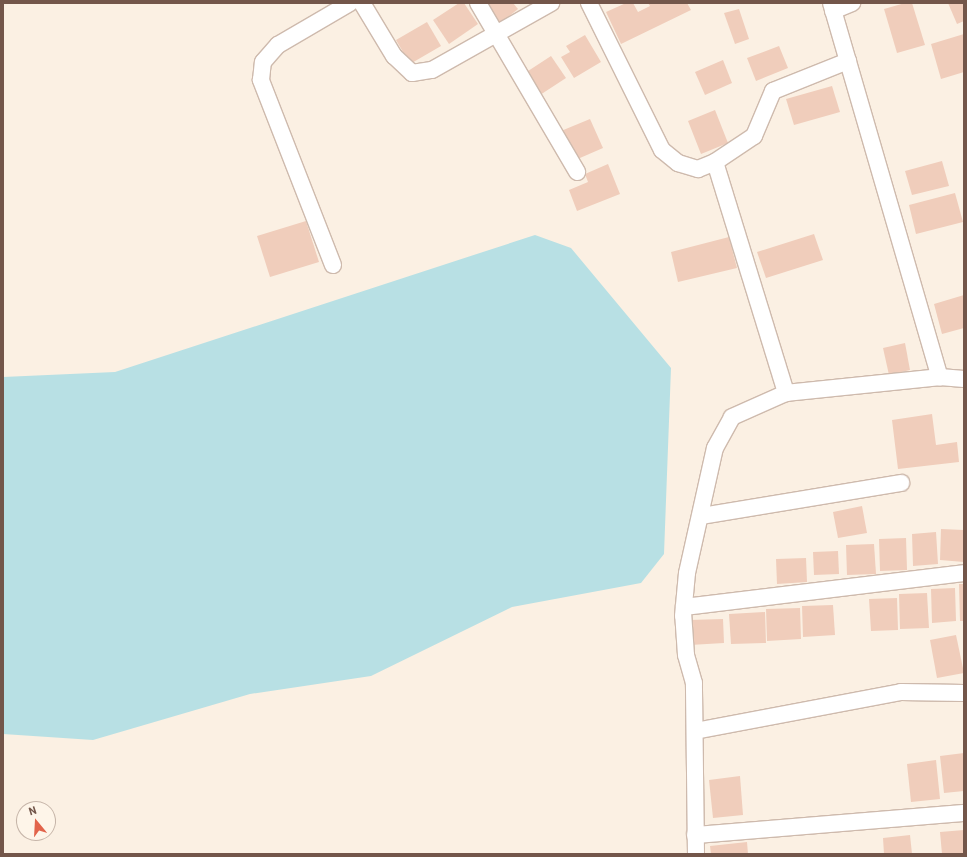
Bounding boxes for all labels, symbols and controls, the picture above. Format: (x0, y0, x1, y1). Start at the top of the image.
north arrow (16, 801, 56, 841)
text: N (27, 803, 38, 817)

